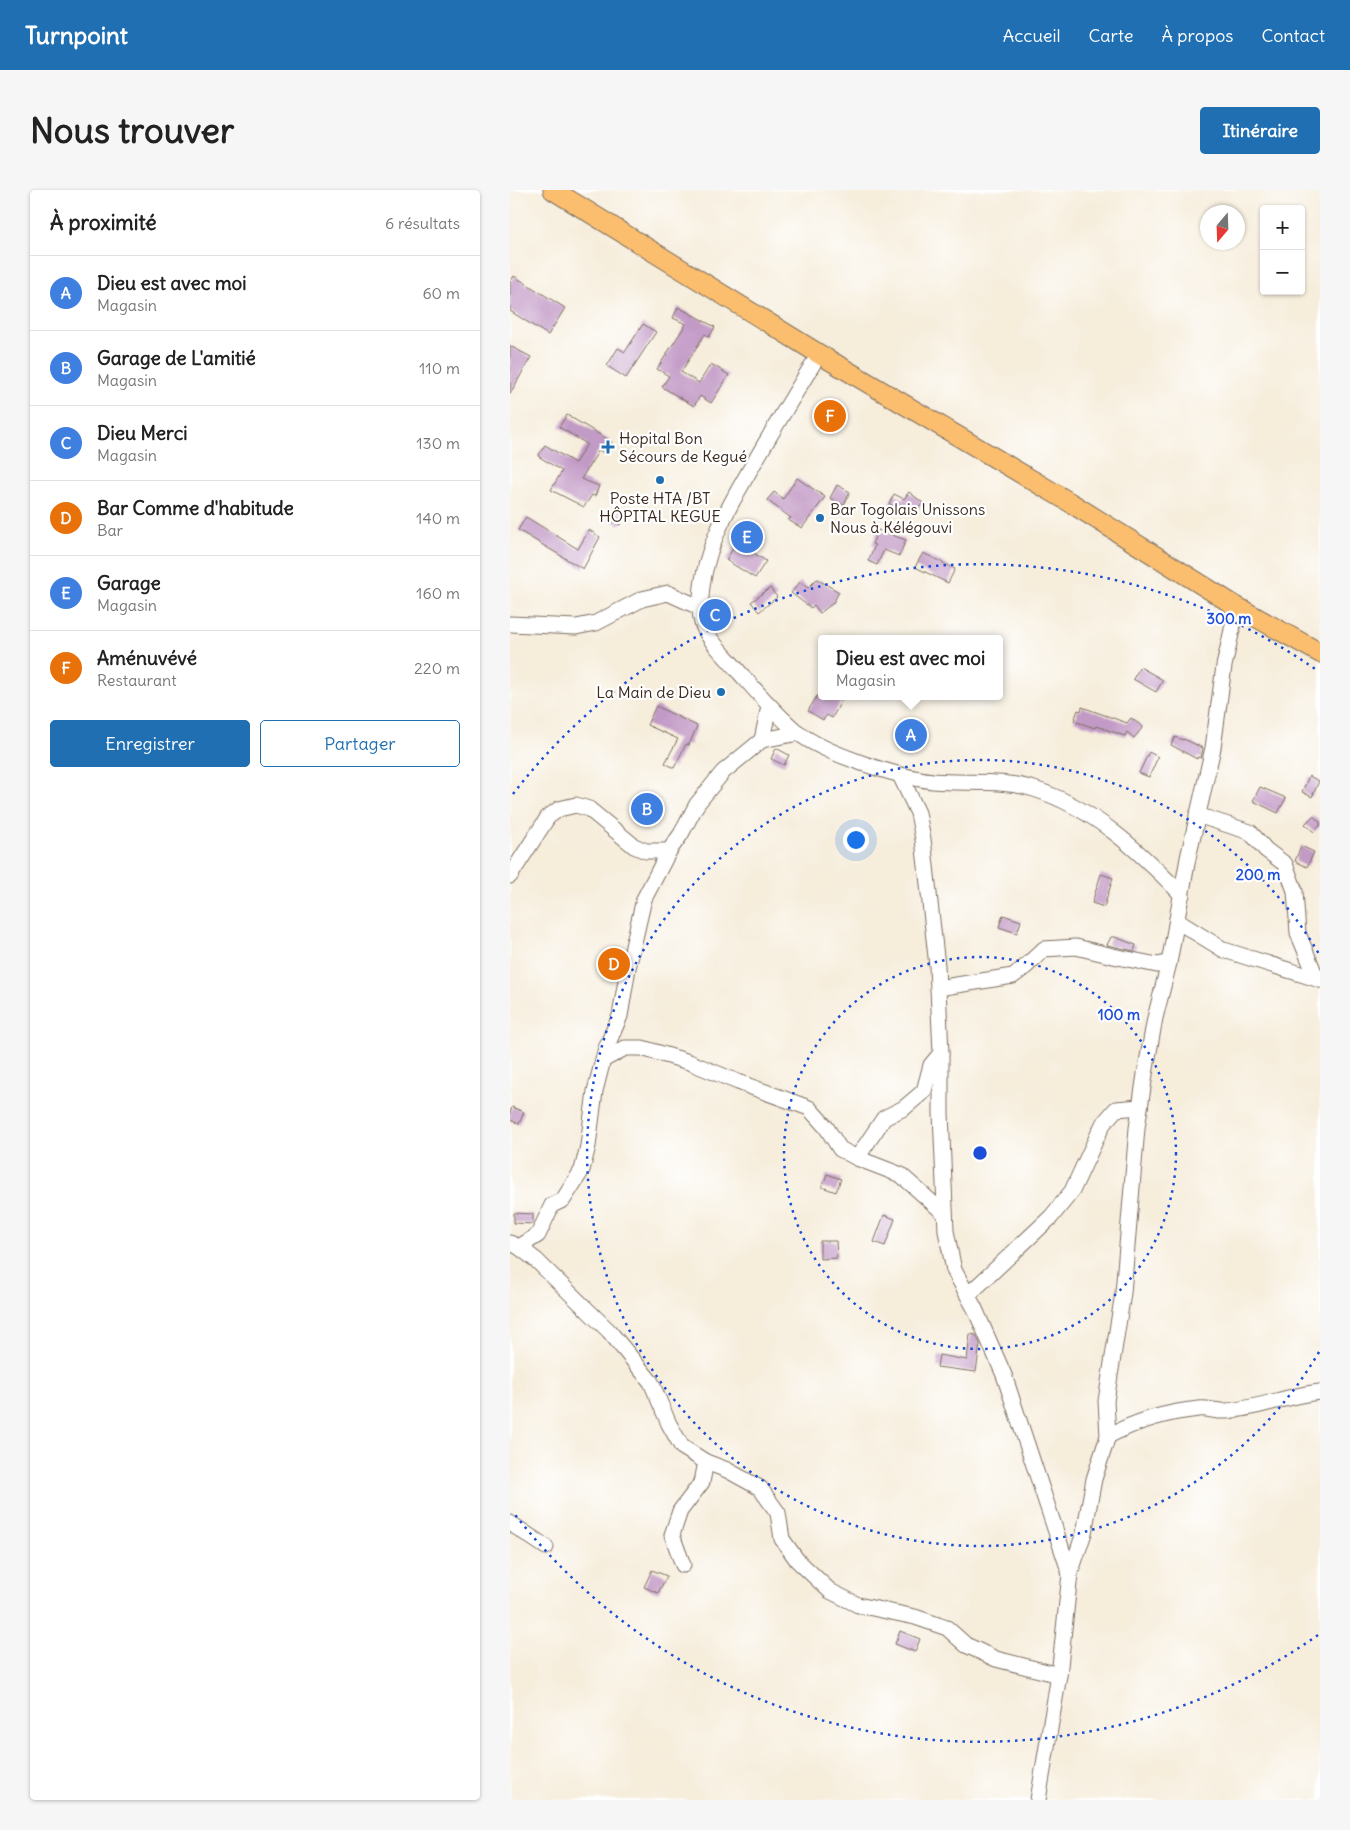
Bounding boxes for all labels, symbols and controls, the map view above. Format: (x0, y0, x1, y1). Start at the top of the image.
text: Turnpoint (25, 20, 128, 50)
text: Accueil (1003, 24, 1061, 47)
text: Carte (1089, 24, 1134, 47)
text: À propos (1162, 24, 1233, 47)
text: Contact (1261, 24, 1325, 47)
button: Itinéraire (1200, 107, 1320, 154)
text: Nous trouver (30, 108, 234, 152)
north arrow (1200, 205, 1245, 250)
map controls (1260, 205, 1305, 295)
button: + (1260, 205, 1305, 250)
text: À proximité (50, 209, 157, 236)
text: 6 résultats (385, 213, 460, 233)
button: − (1260, 250, 1305, 295)
text: Dieu est avec moi (97, 271, 247, 295)
text: A (61, 283, 71, 303)
text: 60 m (422, 283, 460, 303)
text: Magasin (97, 295, 157, 315)
text: Garage de L'amitié (97, 346, 256, 370)
text: B (61, 358, 71, 378)
text: 110 m (419, 358, 460, 378)
text: Magasin (97, 370, 157, 390)
pin: F (814, 397, 846, 435)
text: Dieu Merci (97, 421, 188, 445)
place label: Hopital Bon Sécours de Kegué (619, 428, 747, 466)
text: C (61, 433, 71, 453)
text: 130 m (416, 433, 460, 453)
marker: Hopital Bon Sécours de Kegué (601, 440, 615, 454)
text: Magasin (97, 445, 157, 465)
marker: Poste HTA /BT HÔPITAL KEGUE (654, 474, 666, 486)
place label: Poste HTA /BT HÔPITAL KEGUE (599, 488, 721, 526)
text: Bar Comme d'habitude (97, 496, 294, 520)
place label: Bar Togolais Unissons Nous à Kélégouvi (830, 499, 985, 537)
text: D (60, 508, 72, 528)
text: 140 m (416, 508, 460, 528)
marker: Bar Togolais Unissons Nous à Kélégouvi (814, 512, 826, 524)
pin: E (731, 518, 763, 556)
text: Bar (97, 520, 123, 540)
text: Garage (97, 571, 161, 595)
text: E (61, 583, 71, 603)
text: 160 m (416, 583, 460, 603)
text: Magasin (97, 595, 157, 615)
pin: C (699, 596, 731, 634)
text: 300 m (1207, 609, 1252, 628)
popup (818, 635, 1003, 700)
text: Aménuvévé (97, 646, 197, 670)
text: Dieu est avec moi (836, 646, 985, 670)
text: F (61, 658, 71, 678)
text: 220 m (414, 658, 460, 678)
text: Restaurant (97, 670, 177, 690)
text: Magasin (836, 670, 896, 690)
place label: La Main de Dieu (596, 682, 711, 702)
marker: La Main de Dieu (715, 686, 727, 698)
pin: A (895, 716, 927, 754)
button: Enregistrer (50, 720, 250, 767)
button: Partager (260, 720, 460, 767)
pin: B (631, 790, 663, 828)
your location (843, 827, 869, 853)
text: 200 m (1236, 865, 1280, 884)
pin: D (598, 945, 630, 983)
text: 100 m (1098, 1005, 1140, 1024)
centre of rings (971, 1144, 989, 1162)

